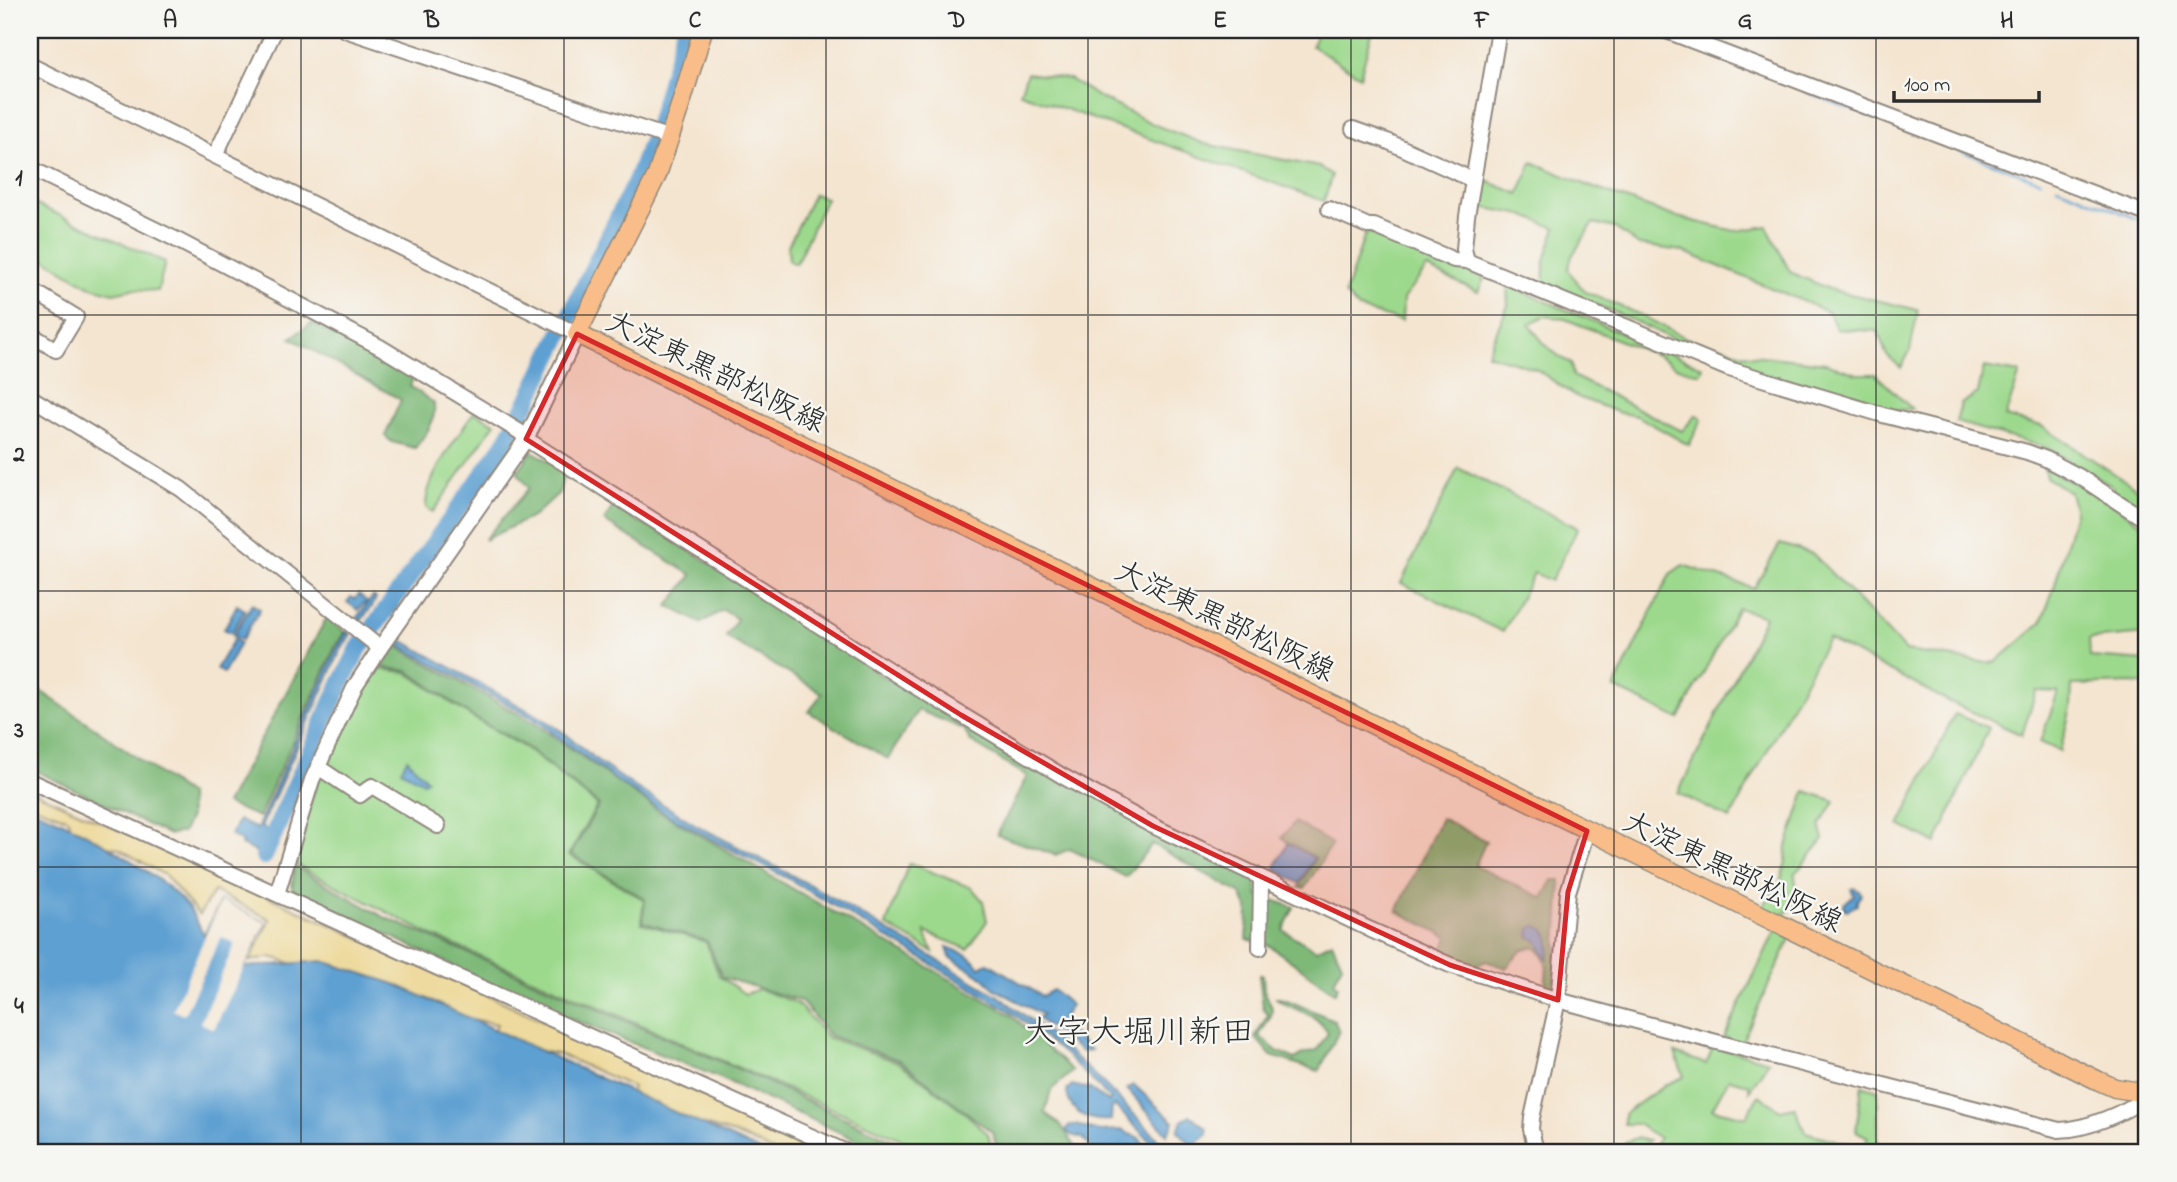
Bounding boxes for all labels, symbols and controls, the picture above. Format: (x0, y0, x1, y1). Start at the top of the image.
text: A (163, 5, 177, 38)
text: B (423, 5, 440, 38)
text: C (689, 5, 702, 38)
text: D (948, 5, 965, 38)
text: E (1213, 5, 1227, 38)
text: F (1474, 5, 1490, 38)
text: G (1738, 5, 1752, 38)
text: H (2000, 5, 2014, 38)
scale bar (1894, 60, 2039, 104)
text: 100 m (1904, 71, 1950, 101)
text: 1 (15, 163, 23, 196)
street label: 大淀東黒部松阪線 (597, 301, 832, 446)
text: 2 (12, 439, 25, 472)
street label: 大淀東黒部松阪線 (1106, 550, 1341, 695)
text: 3 (13, 715, 24, 748)
street label: 大淀東黒部松阪線 (1614, 801, 1849, 946)
text: 4 (14, 991, 24, 1024)
district label: 大字大堀川新田 (1024, 1010, 1255, 1058)

